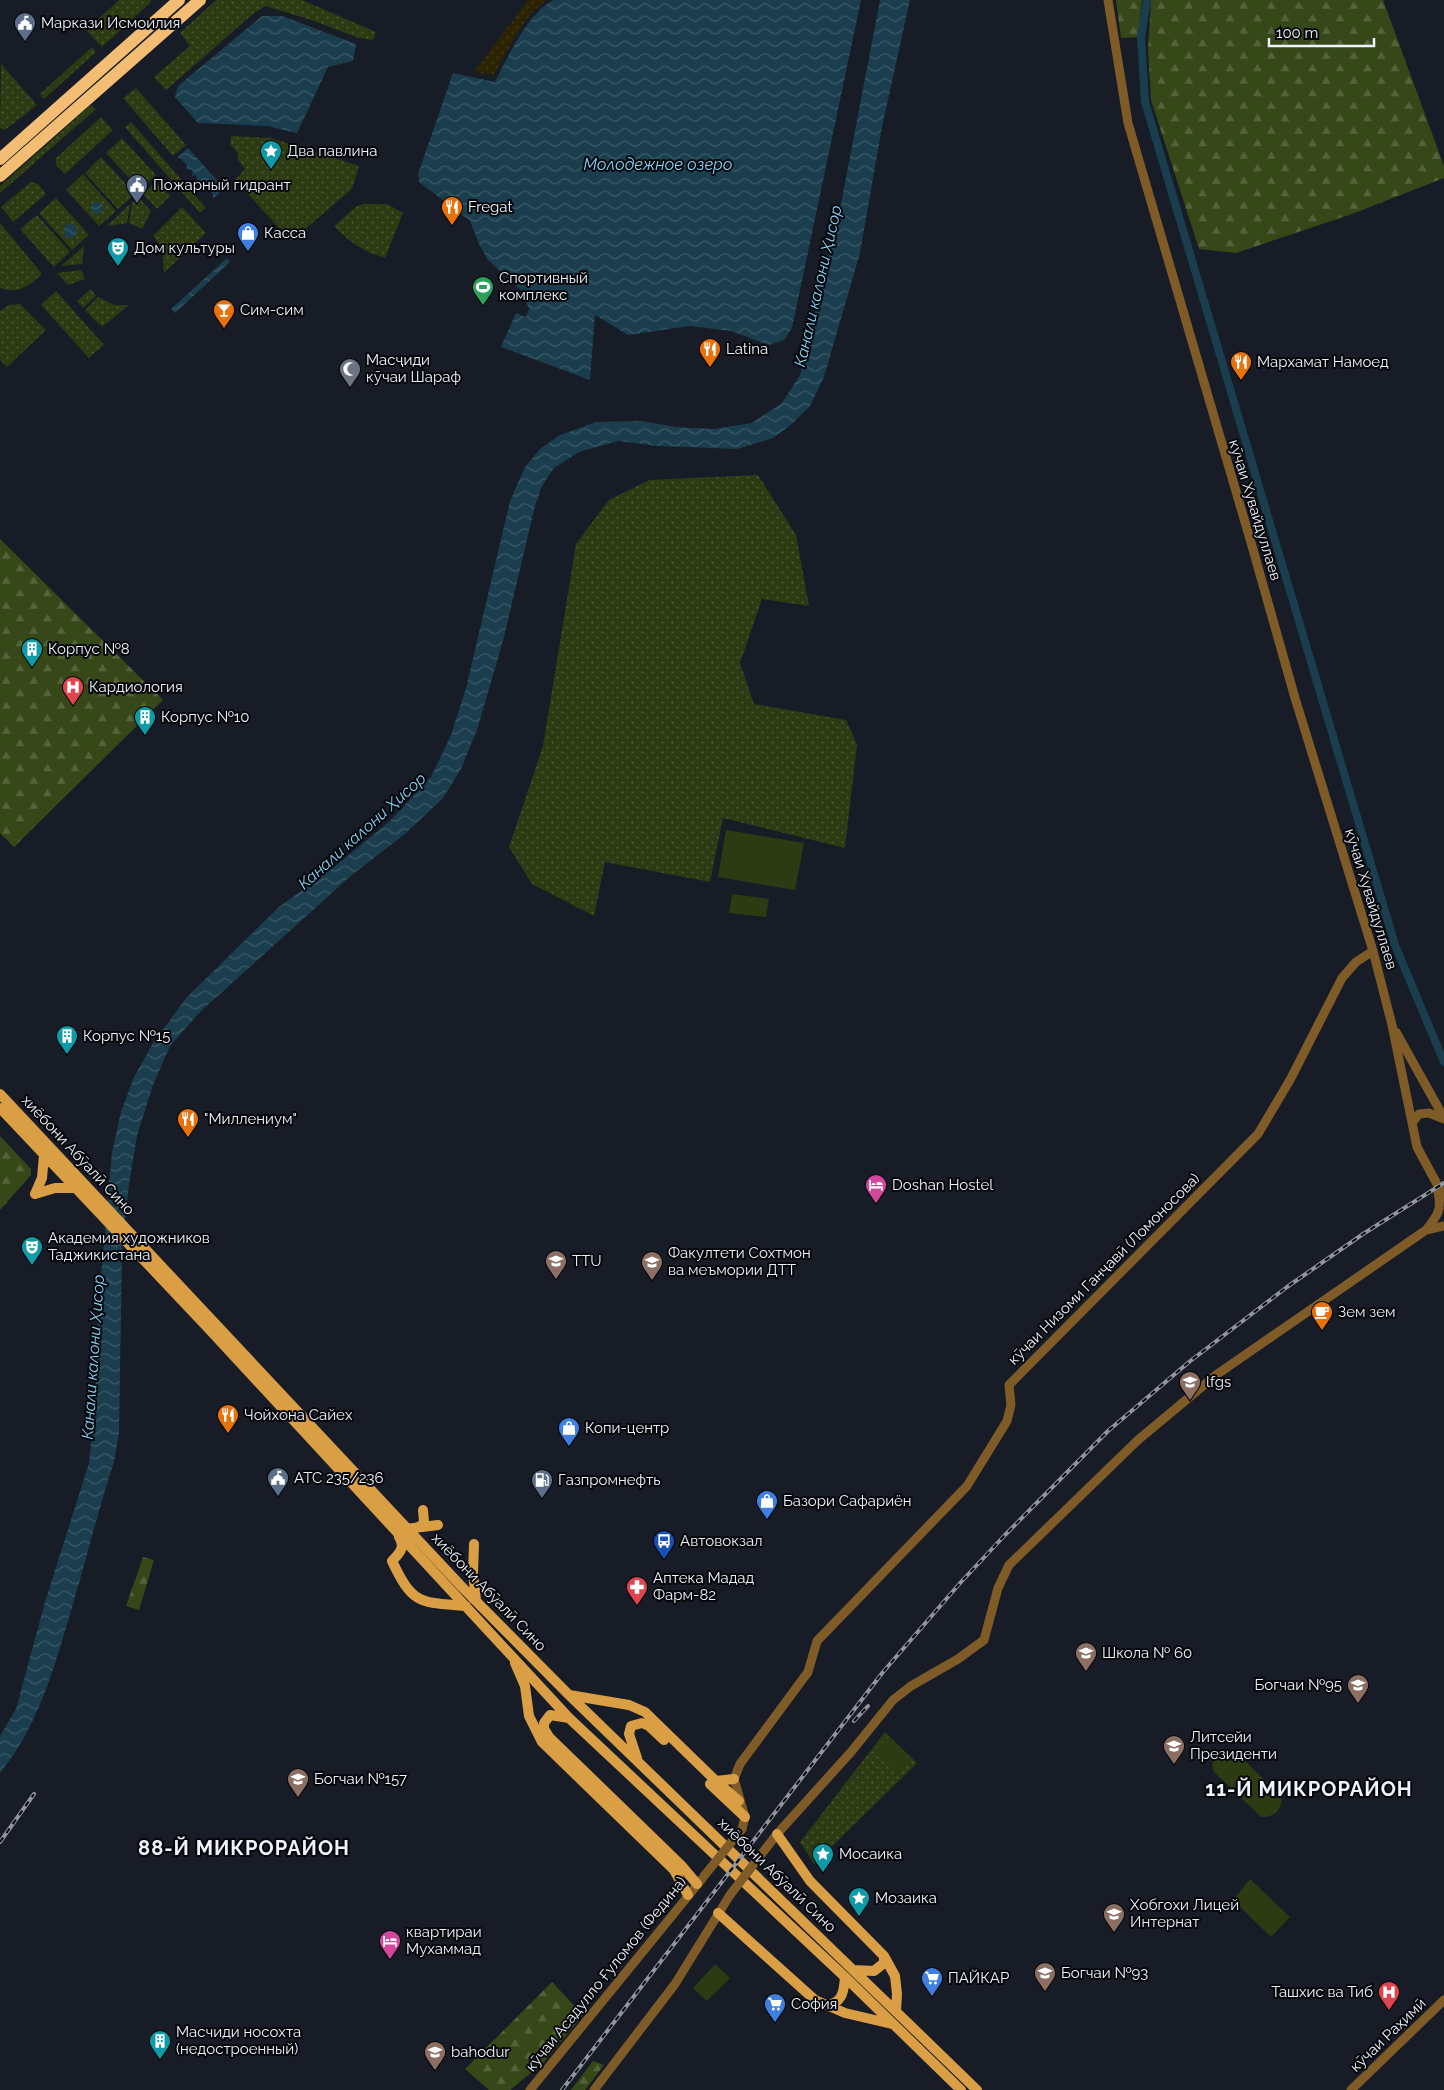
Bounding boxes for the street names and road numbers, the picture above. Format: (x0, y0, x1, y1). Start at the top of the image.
street label: кӯчаи Хувайдуллаев (1225, 437, 1285, 583)
street label: кӯчаи Хувайдуллаев (1341, 826, 1401, 972)
street label: хиёбони Абӯалӣ Сино (18, 1091, 138, 1219)
street label: кӯчаи Низоми Ганҷавӣ (Ломоносова) (1004, 1169, 1204, 1369)
street label: хиёбони Абӯалӣ Сино (428, 1529, 550, 1655)
street label: хиёбони Абӯалӣ Сино (714, 1814, 840, 1936)
street label: кӯчаи Асадулло Ғуломов (Федина) (522, 1873, 690, 2075)
street label: кӯчаи Раҳимӣ (1346, 1994, 1430, 2076)

